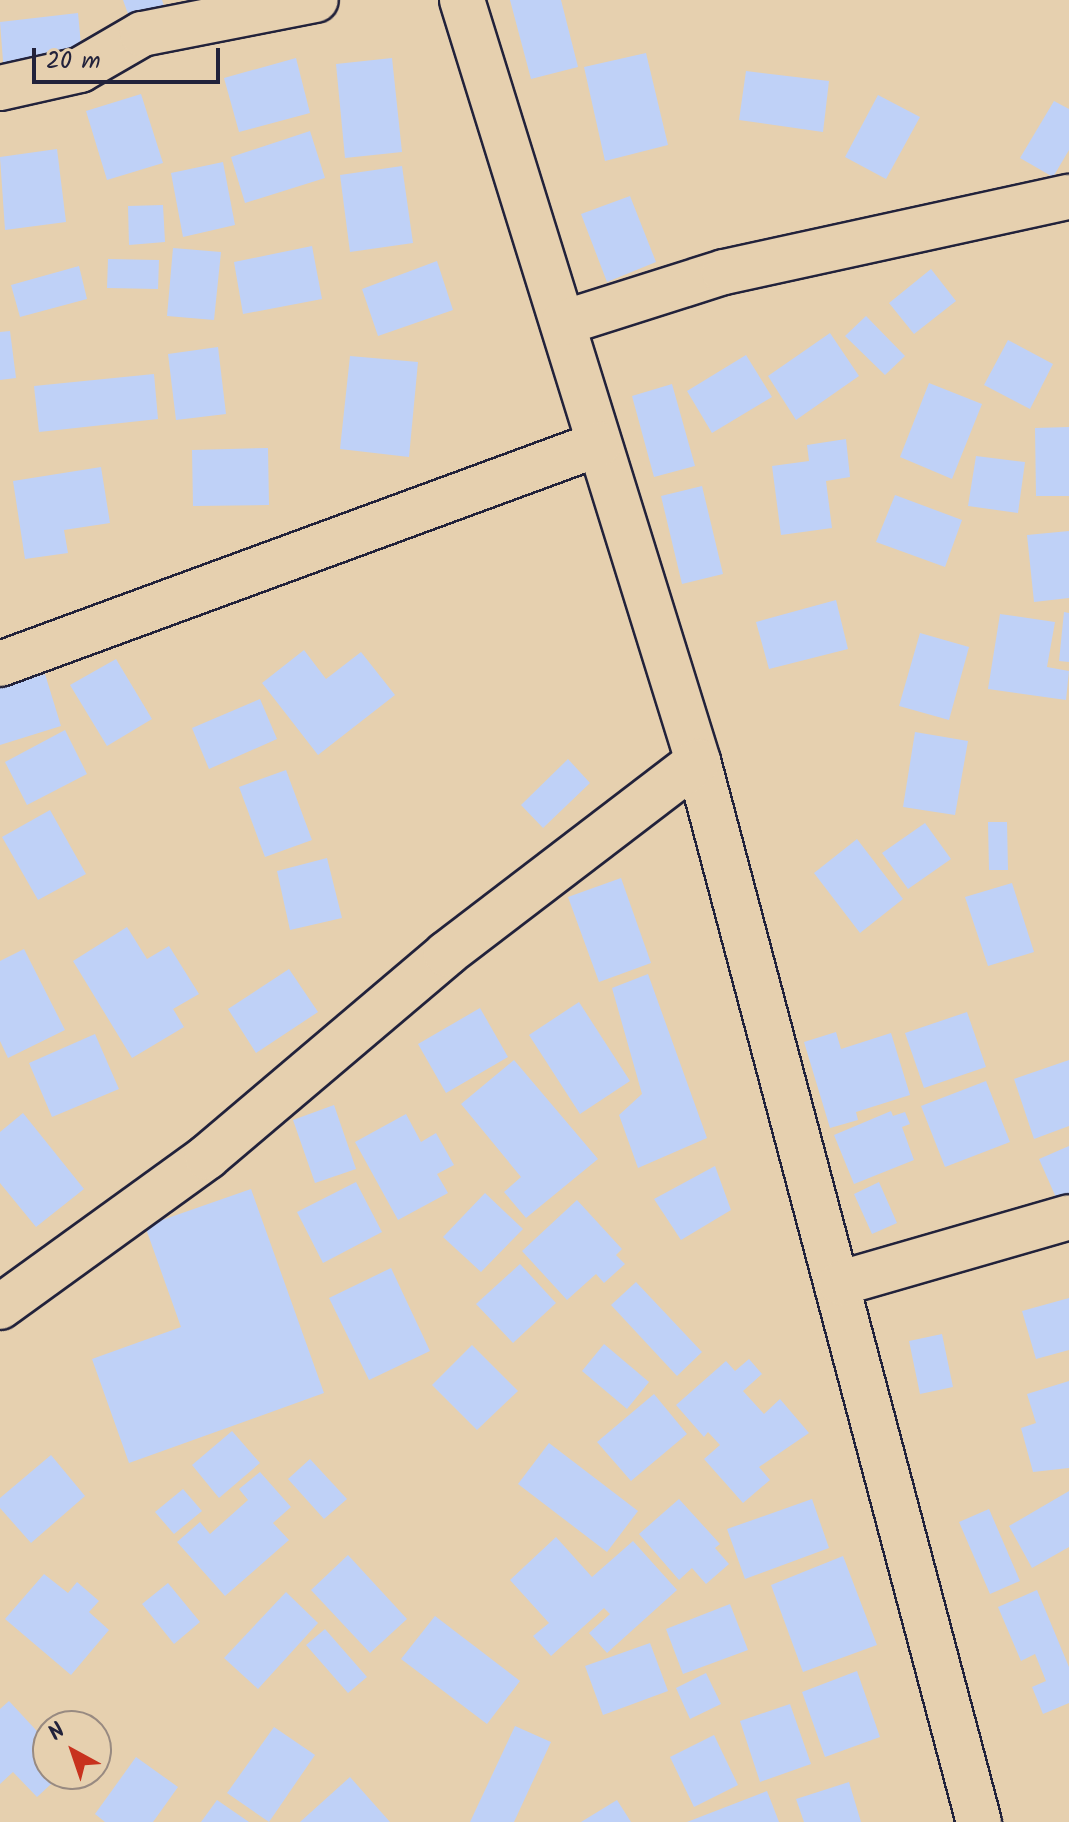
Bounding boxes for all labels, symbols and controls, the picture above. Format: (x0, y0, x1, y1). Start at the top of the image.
scale bar (36, 32, 224, 82)
text: 20 m (46, 42, 101, 81)
north arrow (32, 1710, 112, 1790)
text: N (41, 1715, 74, 1751)

